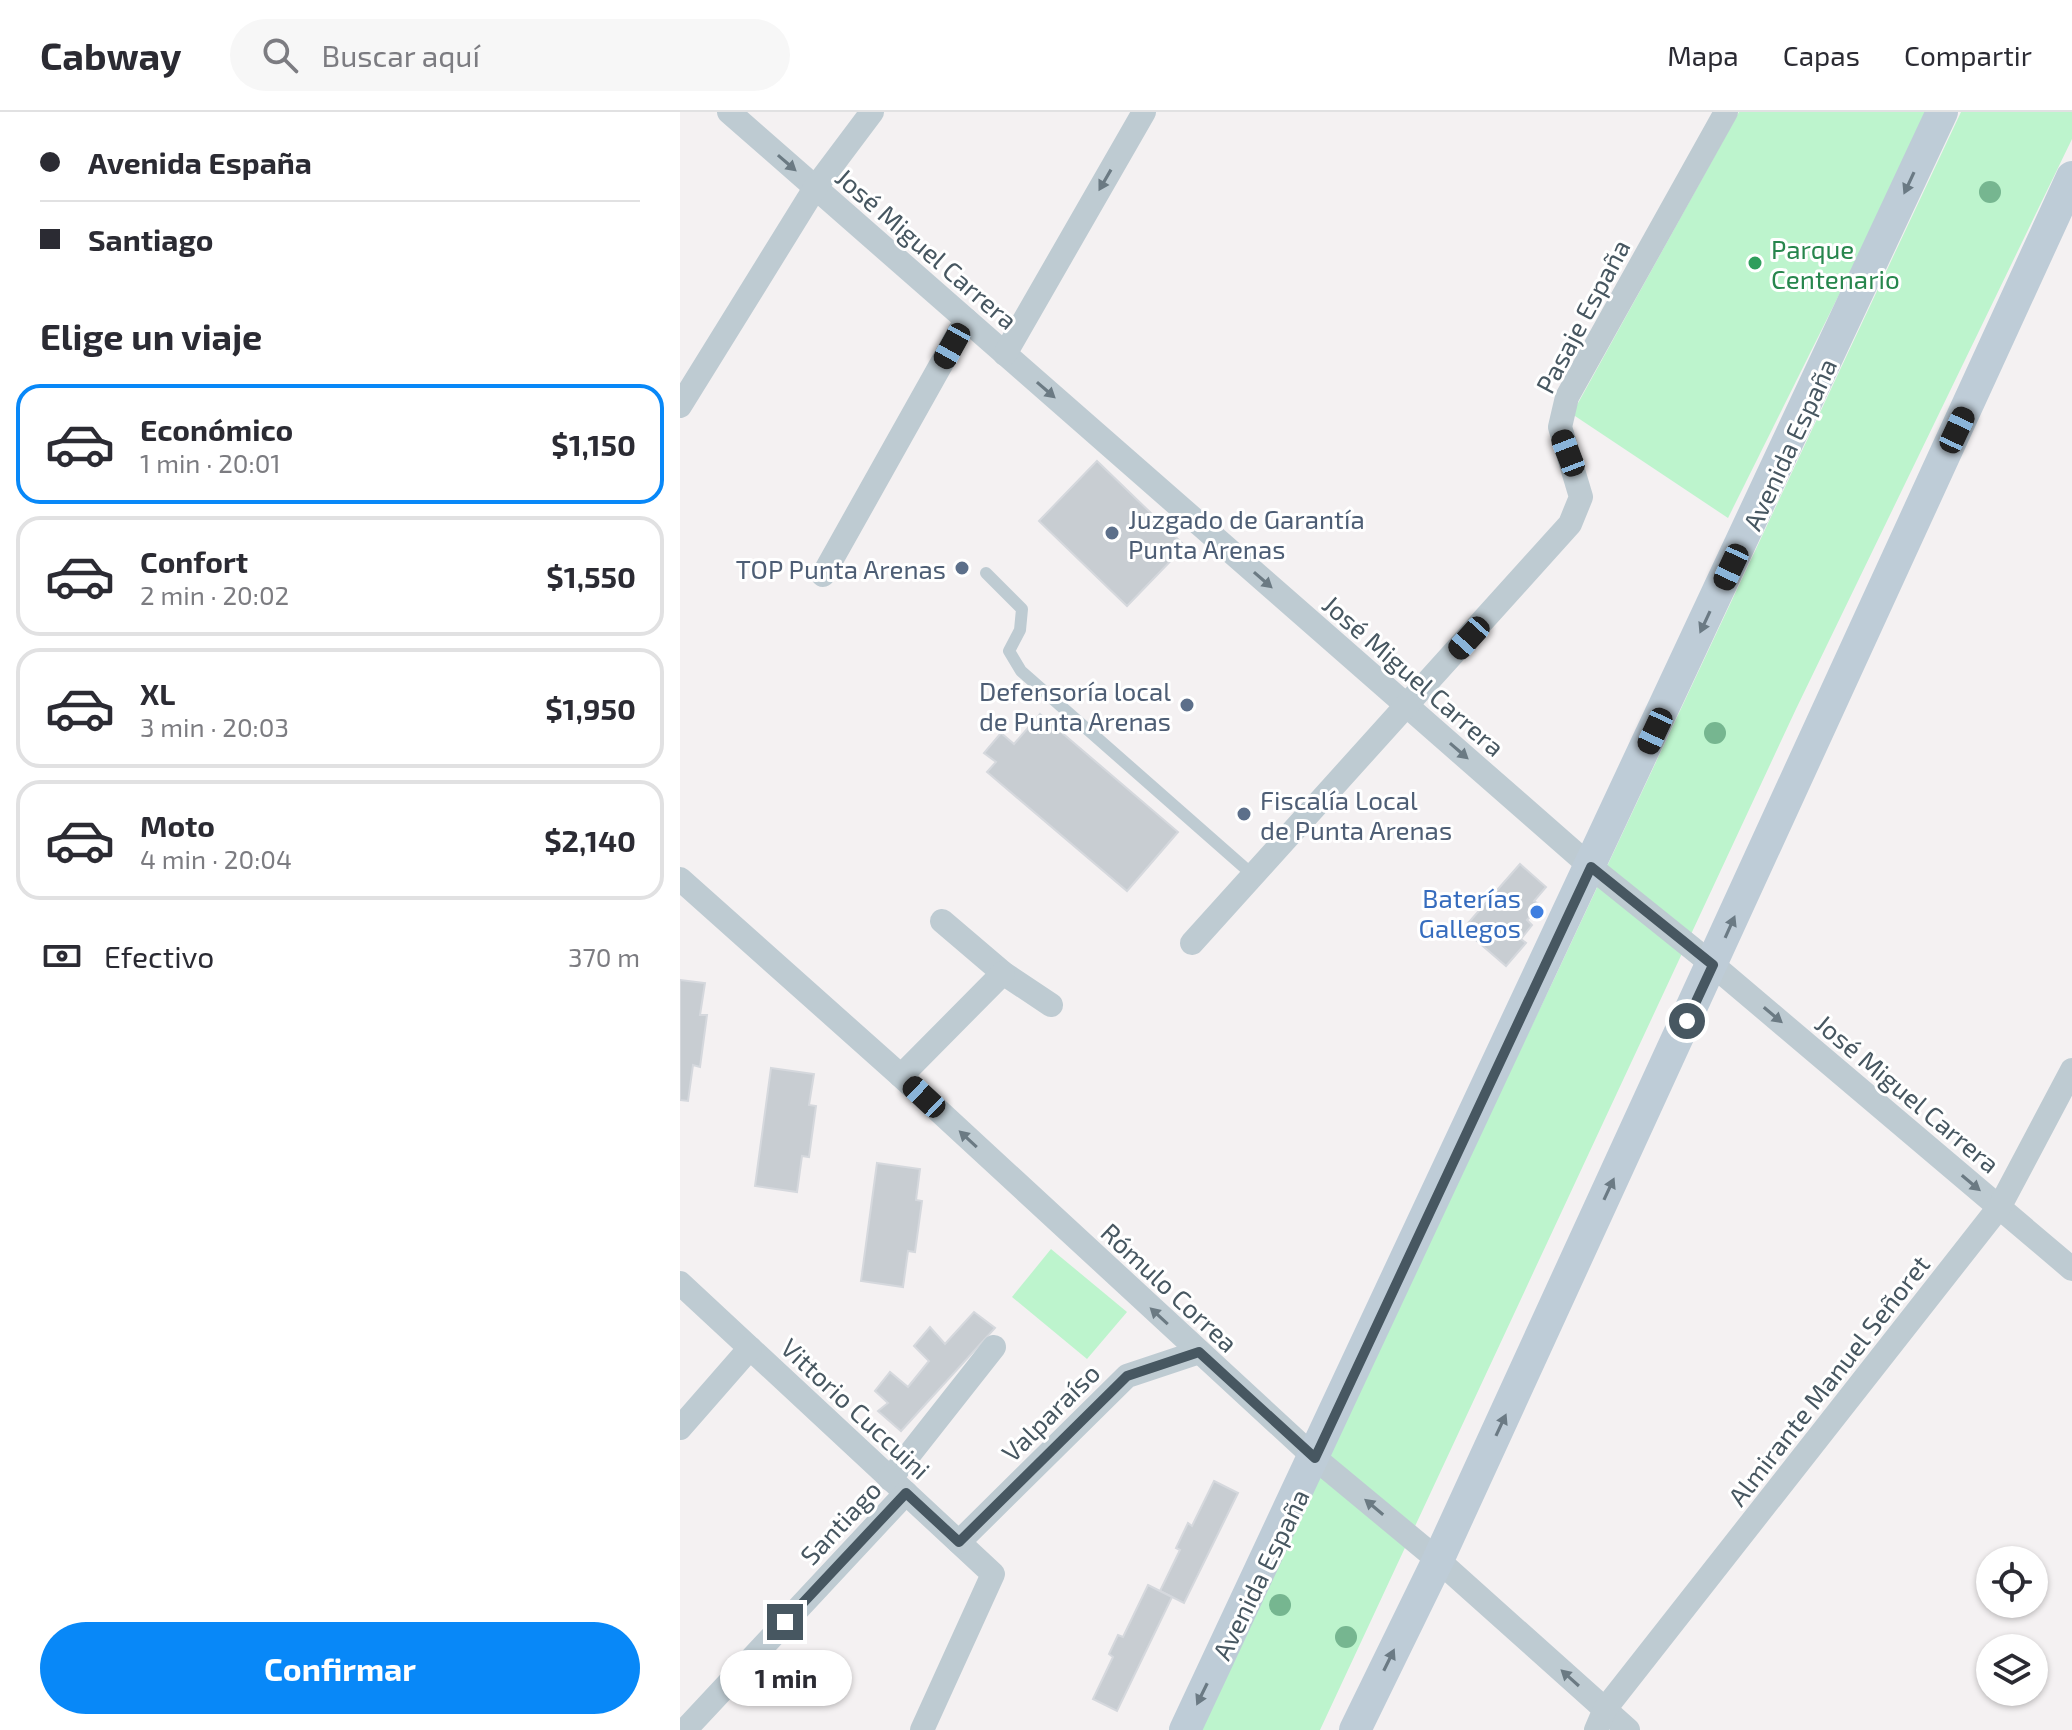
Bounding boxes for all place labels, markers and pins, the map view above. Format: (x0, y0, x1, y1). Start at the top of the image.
place label: Parque Centenario (1771, 233, 1900, 294)
marker: Parque Centenario (1746, 254, 1764, 272)
place label: Juzgado de Garantía Punta Arenas (1128, 503, 1365, 564)
marker: Juzgado de Garantía Punta Arenas (1103, 524, 1121, 542)
place label: TOP Punta Arenas (736, 553, 946, 584)
marker: TOP Punta Arenas (953, 559, 971, 577)
place label: Defensoría local de Punta Arenas (979, 675, 1171, 736)
marker: Defensoría local de Punta Arenas (1178, 696, 1196, 714)
place label: Fiscalía Local de Punta Arenas (1260, 784, 1452, 845)
marker: Fiscalía Local de Punta Arenas (1235, 805, 1253, 823)
place label: Baterías Gallegos (1419, 882, 1521, 943)
marker: Baterías Gallegos (1528, 903, 1546, 921)

